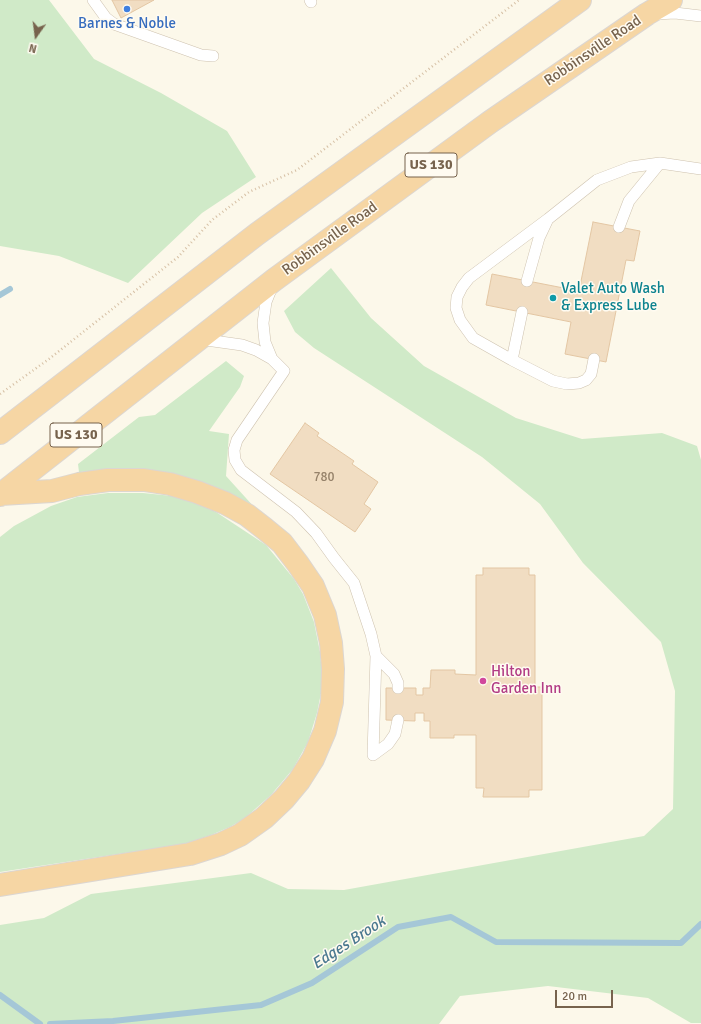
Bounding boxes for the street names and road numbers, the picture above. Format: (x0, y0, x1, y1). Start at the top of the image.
street label: Robbinsville Road (541, 12, 645, 90)
road number: US 130 (405, 153, 457, 177)
street label: Robbinsville Road (279, 198, 381, 280)
road number: US 130 (50, 423, 102, 447)

